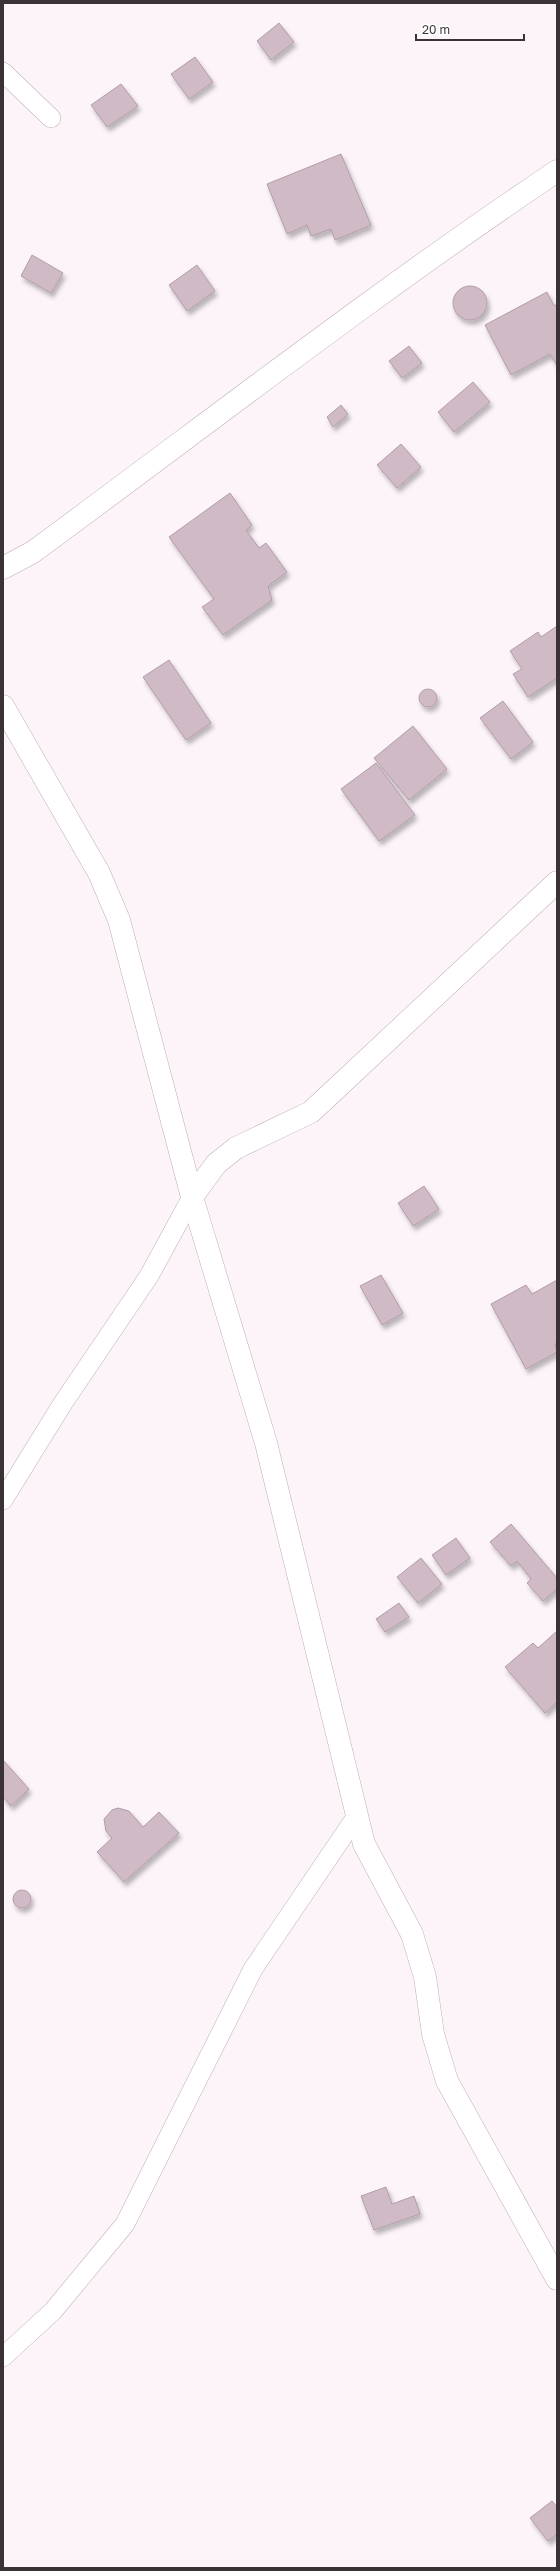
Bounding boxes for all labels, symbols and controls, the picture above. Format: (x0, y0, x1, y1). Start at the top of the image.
scale bar (416, 16, 524, 42)
text: 20 m (422, 22, 450, 37)

